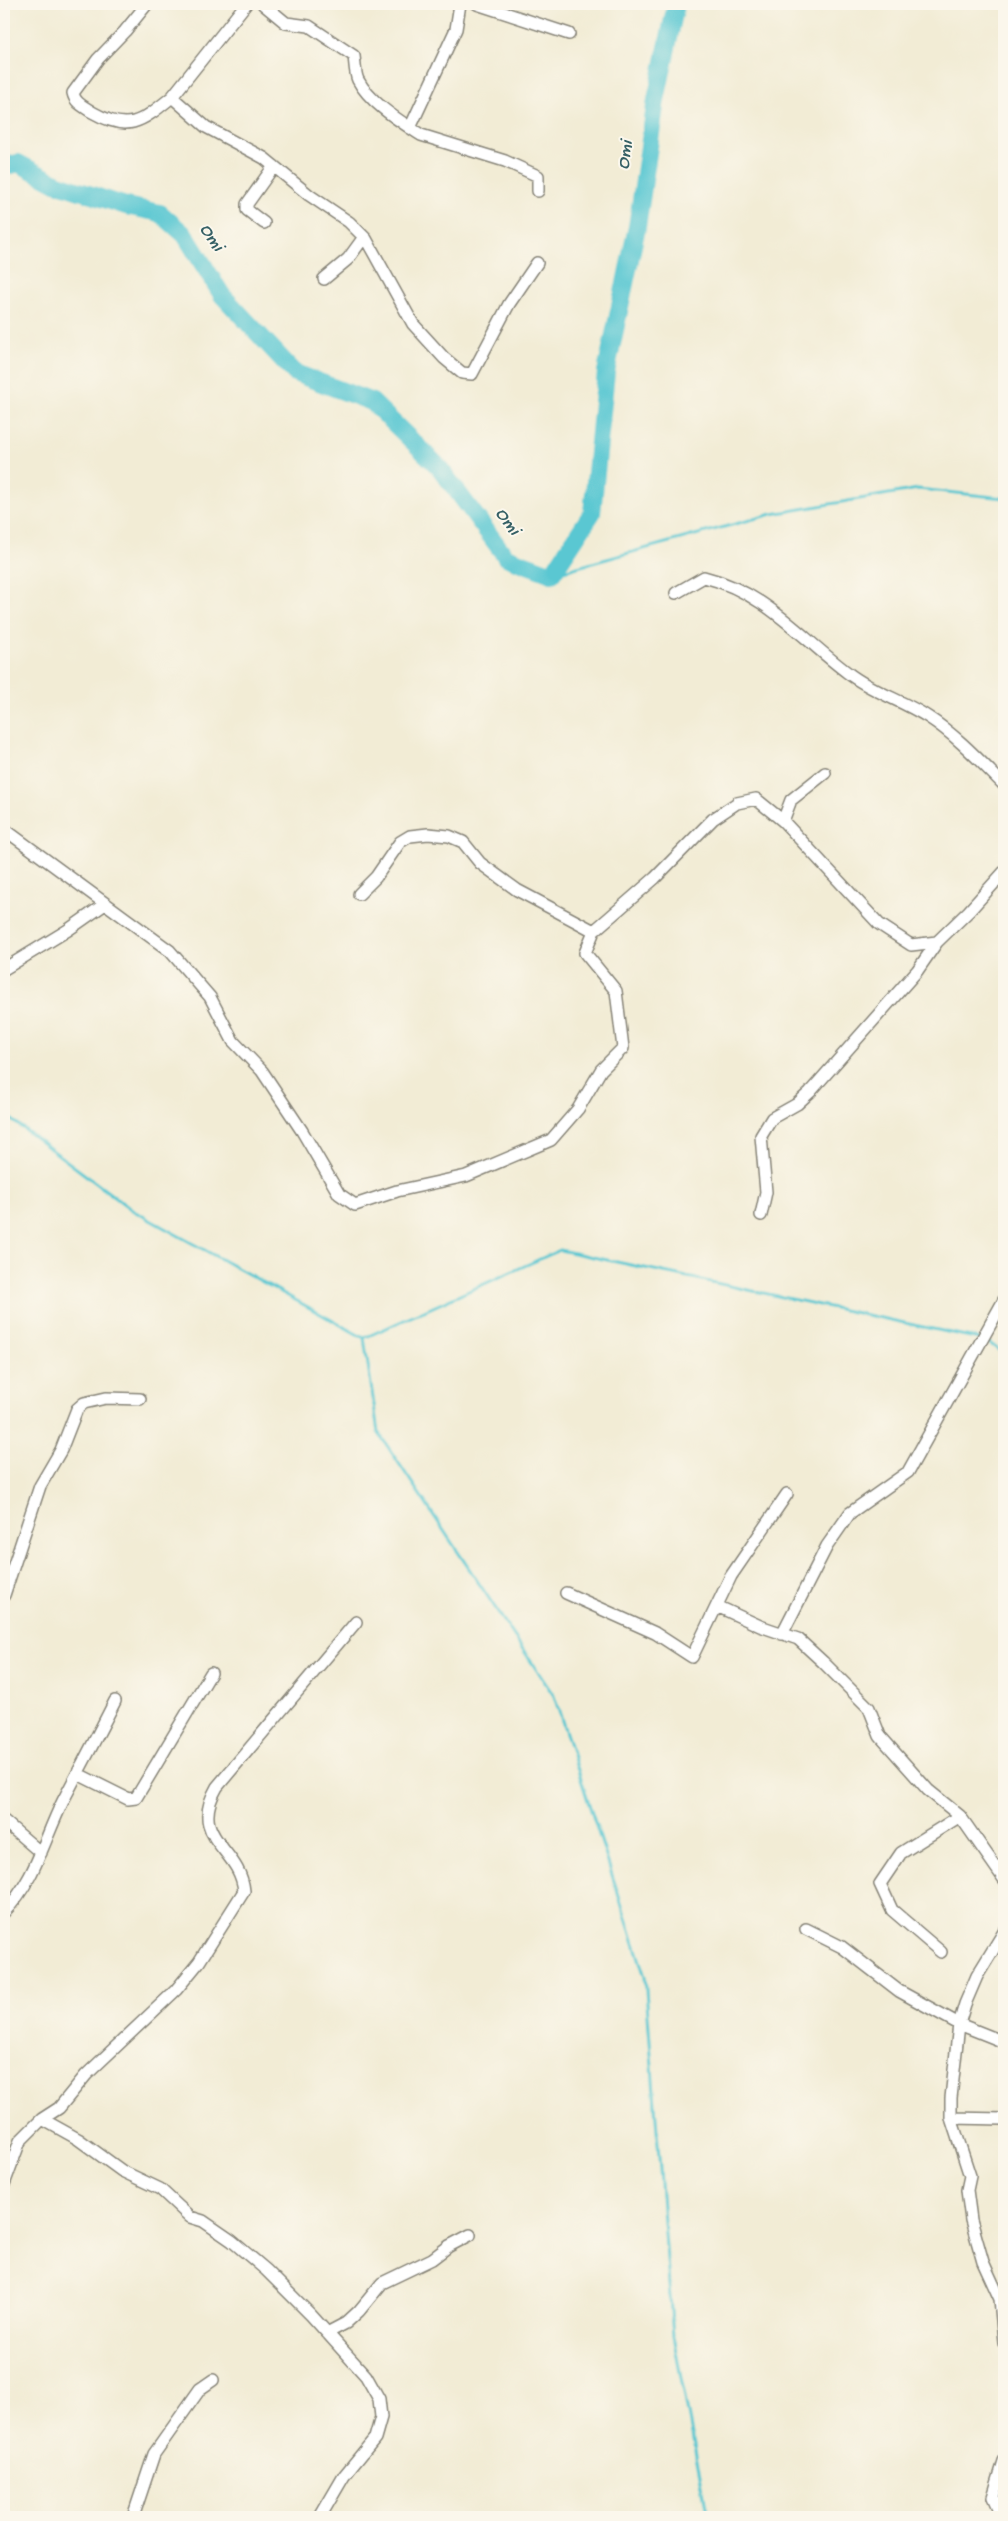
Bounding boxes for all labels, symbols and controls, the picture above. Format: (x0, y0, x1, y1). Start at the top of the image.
water label: Omi (613, 137, 640, 171)
water label: Omi (193, 220, 230, 258)
water label: Omi (489, 503, 526, 542)

